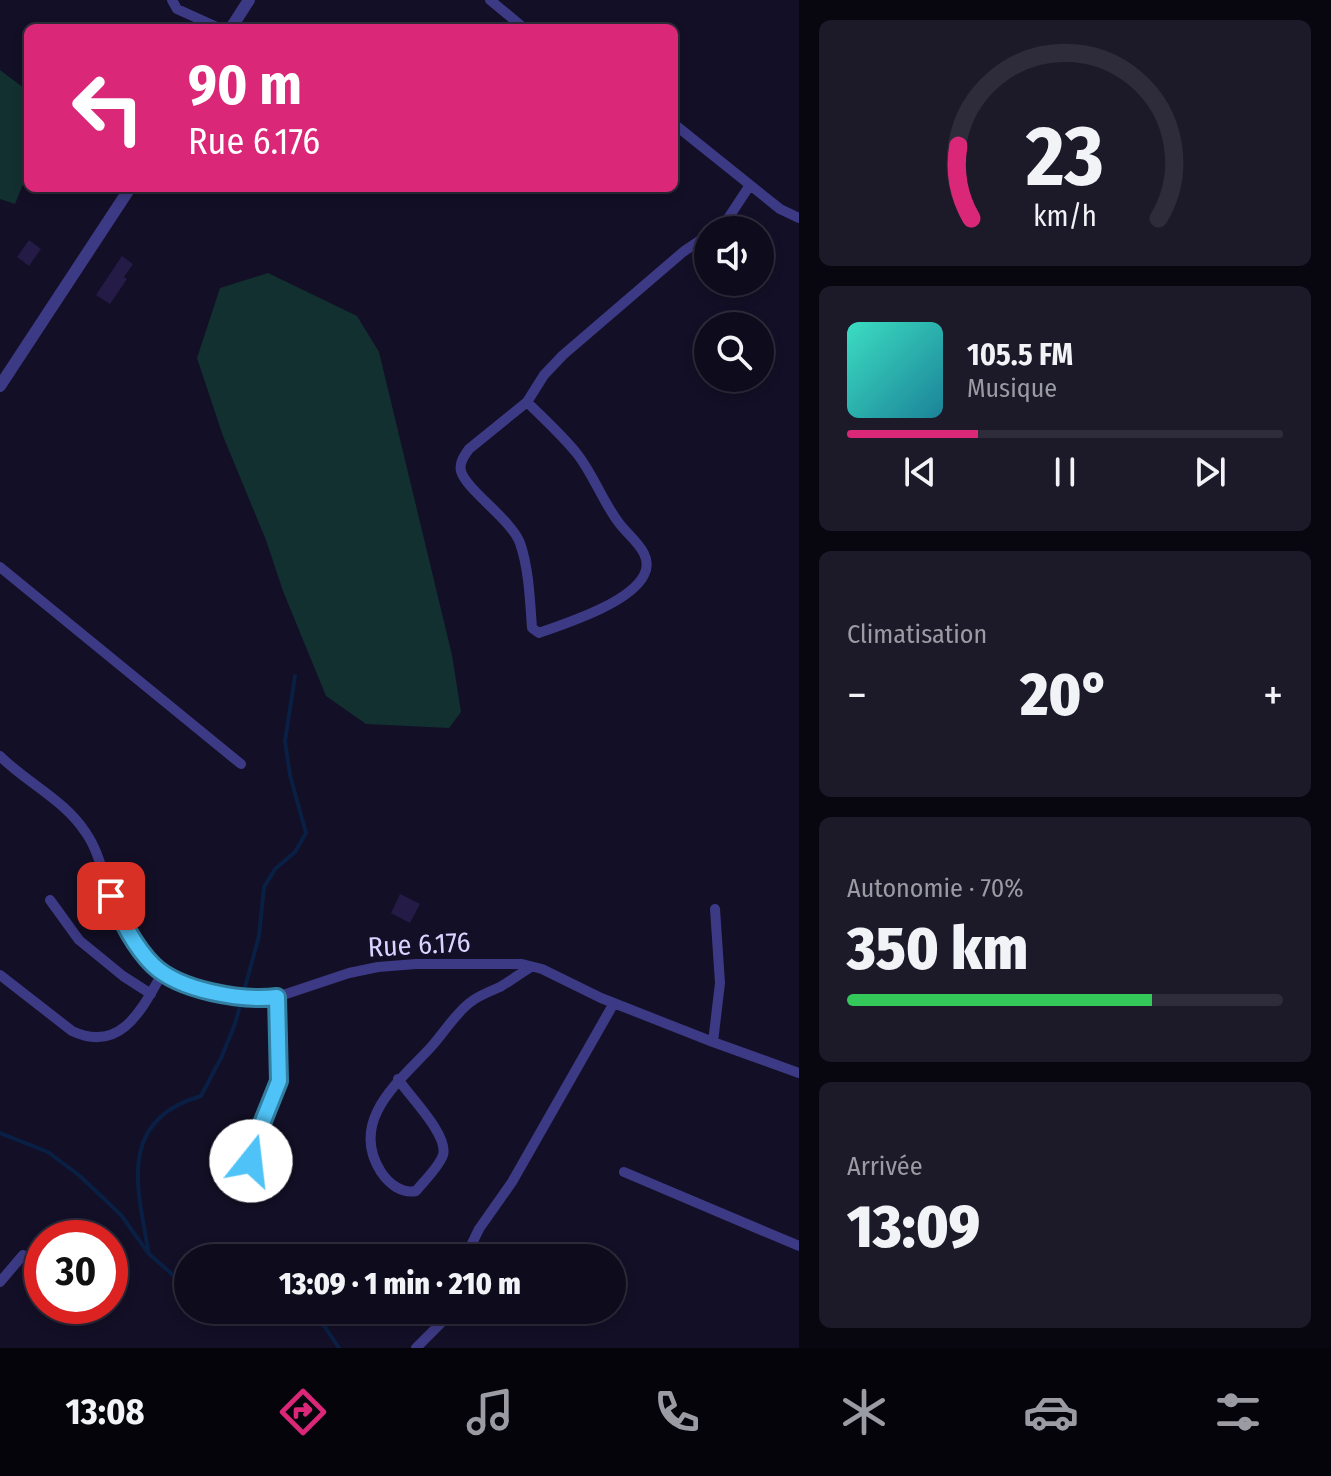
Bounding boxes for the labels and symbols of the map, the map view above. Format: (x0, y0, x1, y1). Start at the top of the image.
pin (77, 862, 145, 930)
street label: Rue 6.176 (367, 925, 471, 964)
position arrow (209, 1119, 293, 1203)
speed limit sign: 30 (24, 1220, 128, 1324)

